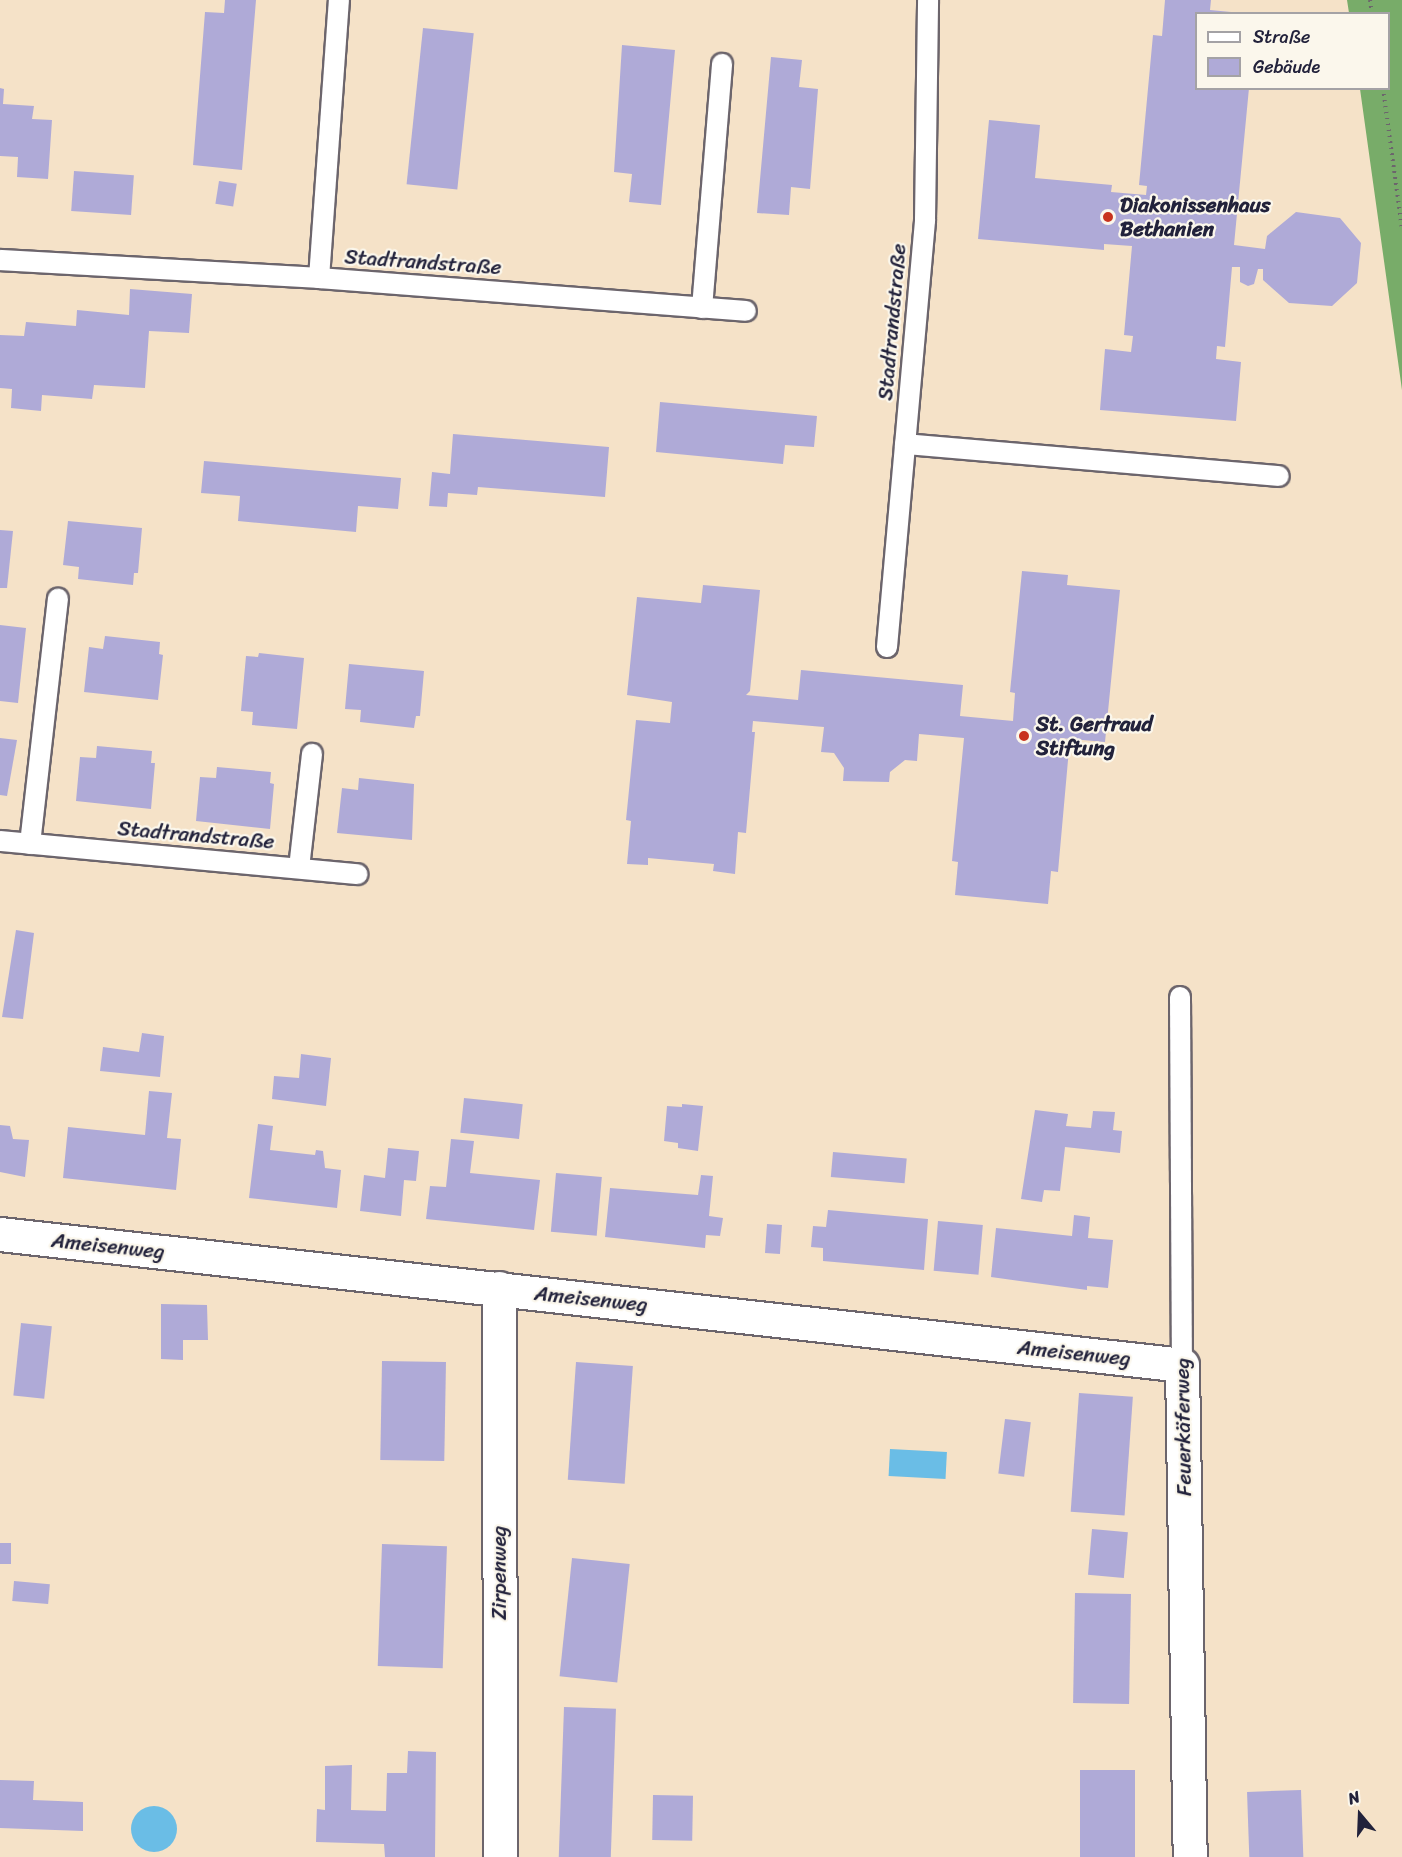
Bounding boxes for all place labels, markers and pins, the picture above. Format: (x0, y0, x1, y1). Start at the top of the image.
place label: Diakonissenhaus Bethanien (1120, 192, 1270, 242)
marker: Diakonissenhaus Bethanien (1101, 210, 1115, 224)
place label: St. Gertraud Stiftung (1036, 711, 1153, 761)
marker: St. Gertraud Stiftung (1017, 729, 1031, 743)

